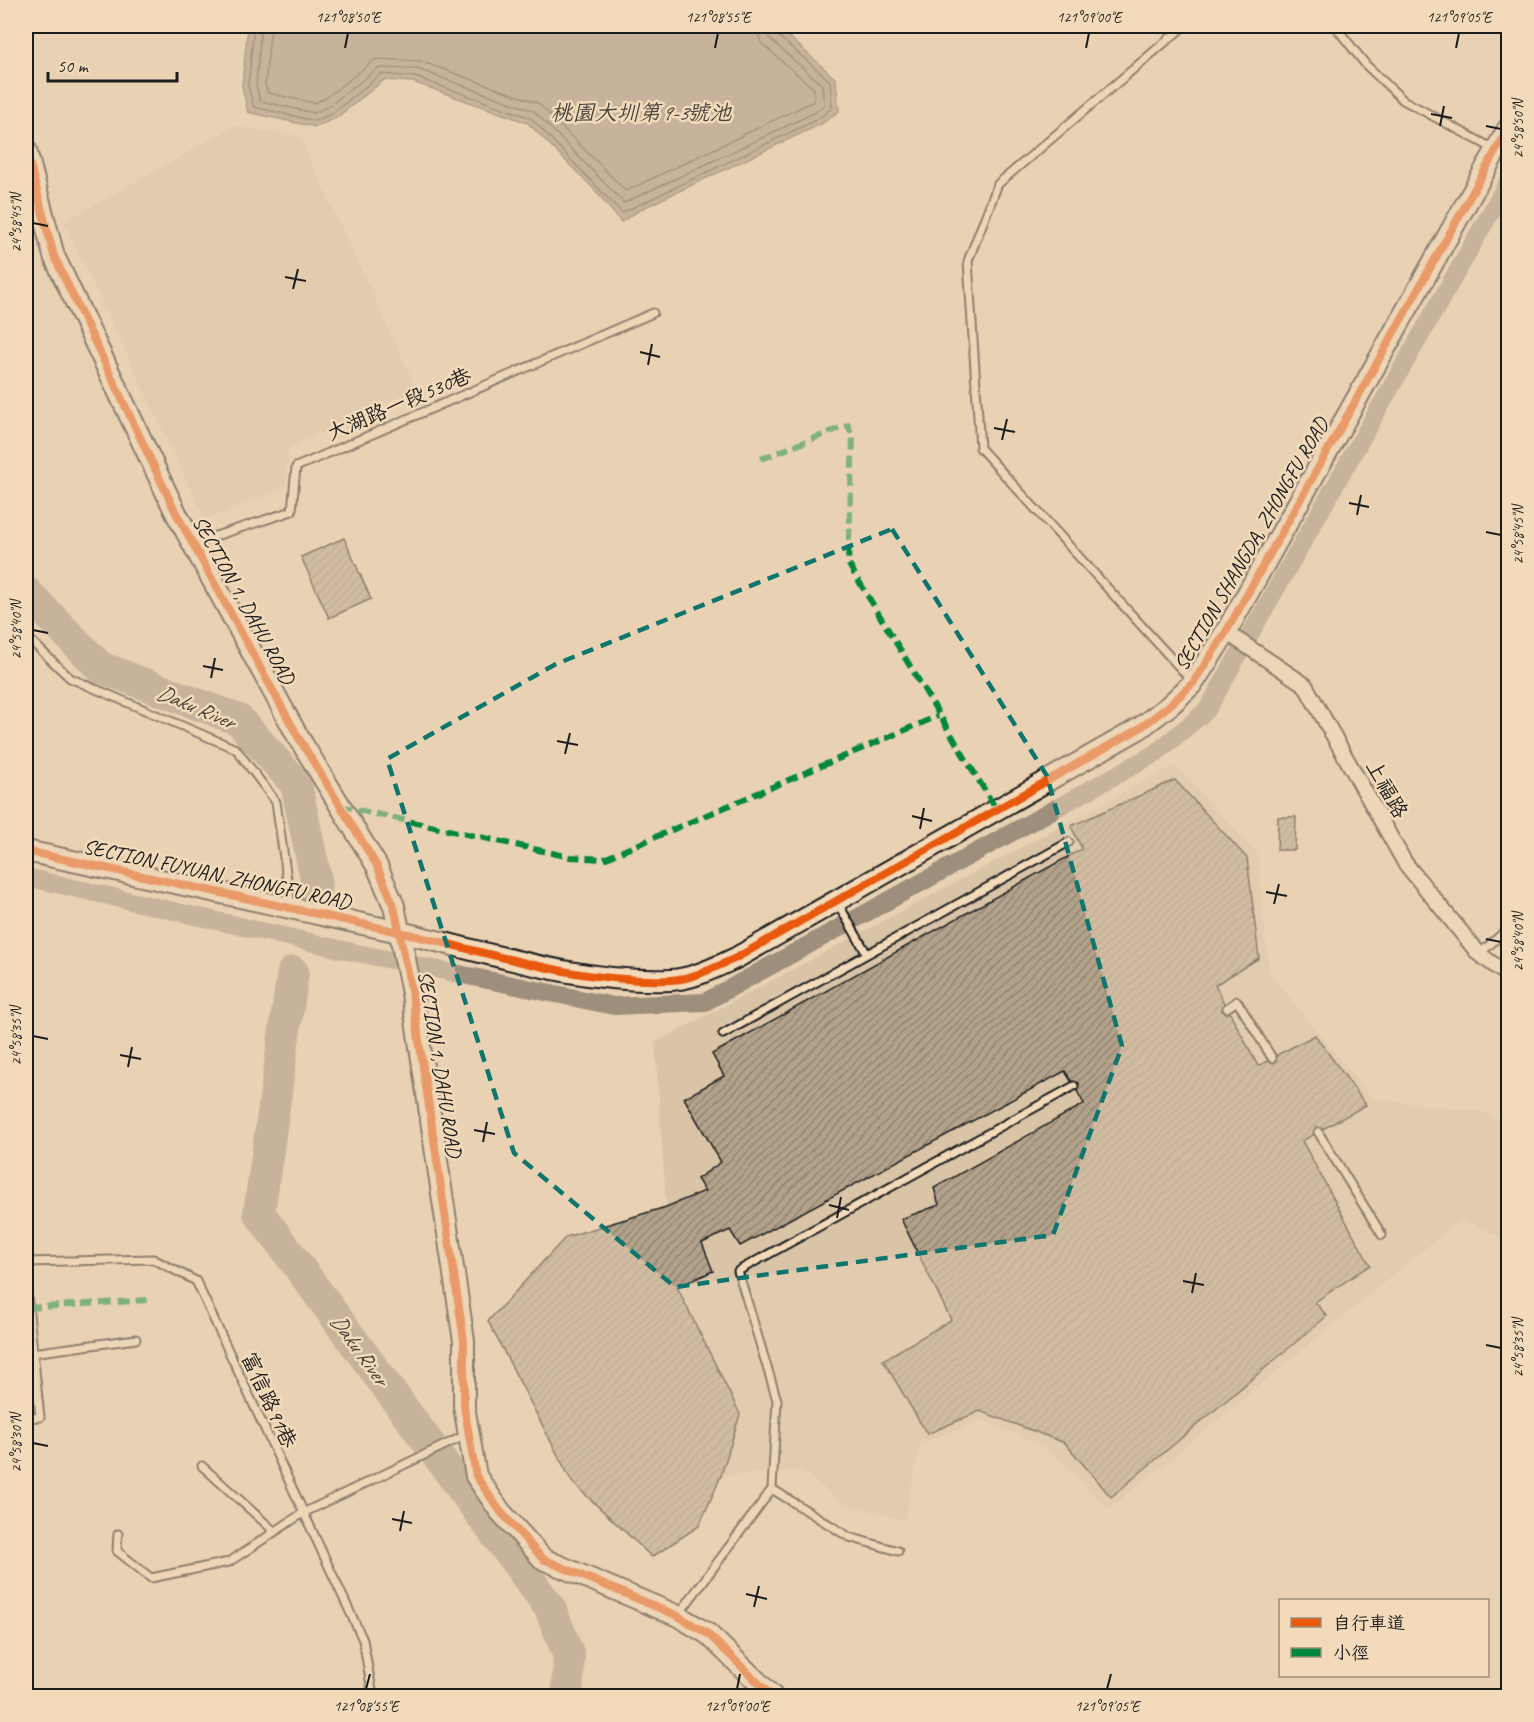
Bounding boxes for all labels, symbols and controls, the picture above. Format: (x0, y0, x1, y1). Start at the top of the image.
text: 121°08'50"E (316, 8, 382, 27)
text: 121°08'55"E (686, 8, 752, 27)
text: 121°09'00"E (1057, 8, 1123, 27)
text: 121°09'05"E (1427, 8, 1493, 27)
scale bar (48, 45, 177, 83)
text: 50 m (57, 55, 90, 77)
text: 24°58'50"N (1509, 96, 1528, 159)
water label: 桃園大圳第9-3號池 (551, 99, 732, 127)
text: 24°58'45"N (7, 190, 26, 253)
street label: 大湖路一段530巷 (323, 362, 475, 446)
street label: SECTION SHANGDA, ZHONGFU ROAD (1168, 411, 1335, 675)
text: 24°58'45"N (1509, 502, 1528, 565)
street label: SECTION 1, DAHU ROAD (187, 511, 302, 690)
text: 24°58'40"N (7, 597, 26, 660)
water label: Daku River (153, 678, 242, 737)
street label: 上福路 (1360, 755, 1414, 823)
street label: SECTION FUYUAN, ZHONGFU ROAD (81, 833, 355, 915)
text: 24°58'40"N (1509, 909, 1528, 972)
street label: SECTION 1, DAHU ROAD (412, 969, 468, 1161)
text: 24°58'35"N (7, 1003, 26, 1066)
water label: Daku River (324, 1308, 397, 1394)
text: 24°58'35"N (1509, 1315, 1528, 1378)
street label: 富信路91巷 (235, 1348, 303, 1452)
text: 24°58'30"N (7, 1410, 26, 1473)
legend (1279, 1599, 1489, 1677)
text: 自行車道 (1333, 1612, 1405, 1634)
text: 小徑 (1333, 1642, 1369, 1664)
text: 121°08'55"E (334, 1697, 400, 1716)
text: 121°09'00"E (705, 1697, 771, 1716)
text: 121°09'05"E (1075, 1697, 1141, 1716)

